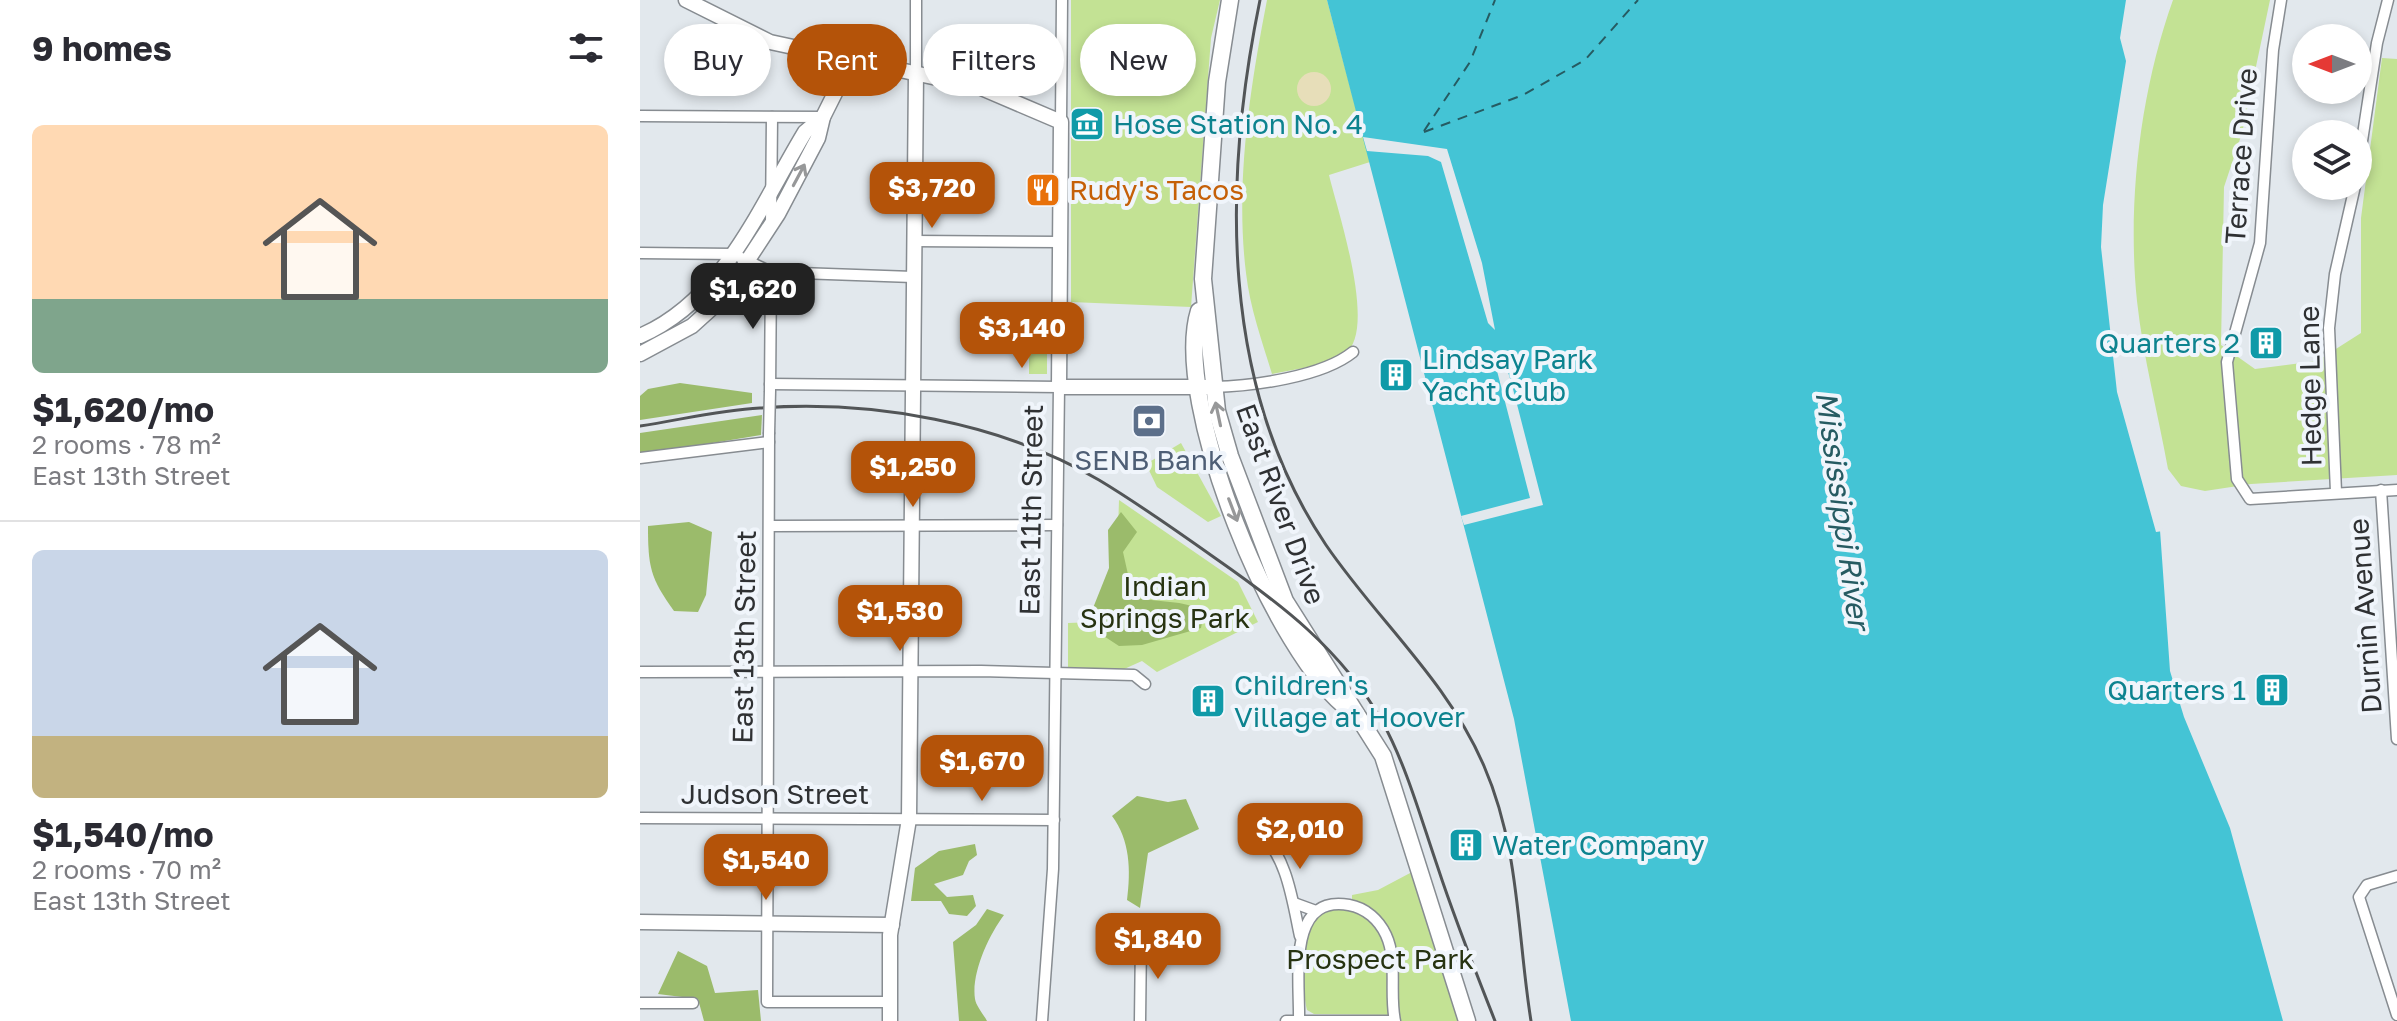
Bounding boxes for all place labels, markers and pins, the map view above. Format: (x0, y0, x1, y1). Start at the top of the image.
museum icon: Hose Station No. 4 (1068, 105, 1106, 143)
place label: Hose Station No. 4 (1113, 107, 1363, 140)
pin: $3,720 (867, 162, 997, 230)
restaurant icon: Rudy's Tacos (1024, 171, 1062, 209)
place label: Rudy's Tacos (1069, 173, 1244, 206)
pin: $1,620 (688, 263, 818, 331)
pin: $3,140 (957, 302, 1087, 370)
building icon: Quarters 2 (2247, 324, 2285, 362)
place label: Quarters 2 (2099, 326, 2240, 359)
place label: Lindsay Park Yacht Club (1422, 342, 1593, 407)
building icon: Lindsay Park Yacht Club (1377, 356, 1415, 394)
bank icon: SENB Bank (1130, 402, 1168, 440)
pin: $1,250 (848, 441, 978, 509)
place label: SENB Bank (1074, 443, 1224, 476)
pin: $1,530 (835, 585, 965, 653)
place label: Children's Village at Hoover (1234, 668, 1465, 733)
building icon: Quarters 1 (2253, 671, 2291, 709)
place label: Quarters 1 (2107, 673, 2246, 706)
building icon: Children's Village at Hoover (1189, 682, 1227, 720)
pin: $1,670 (917, 735, 1047, 803)
pin: $2,010 (1235, 803, 1365, 871)
building icon: Water Company (1447, 826, 1485, 864)
place label: Water Company (1492, 828, 1705, 861)
pin: $1,540 (701, 834, 831, 902)
pin: $1,840 (1093, 913, 1223, 981)

